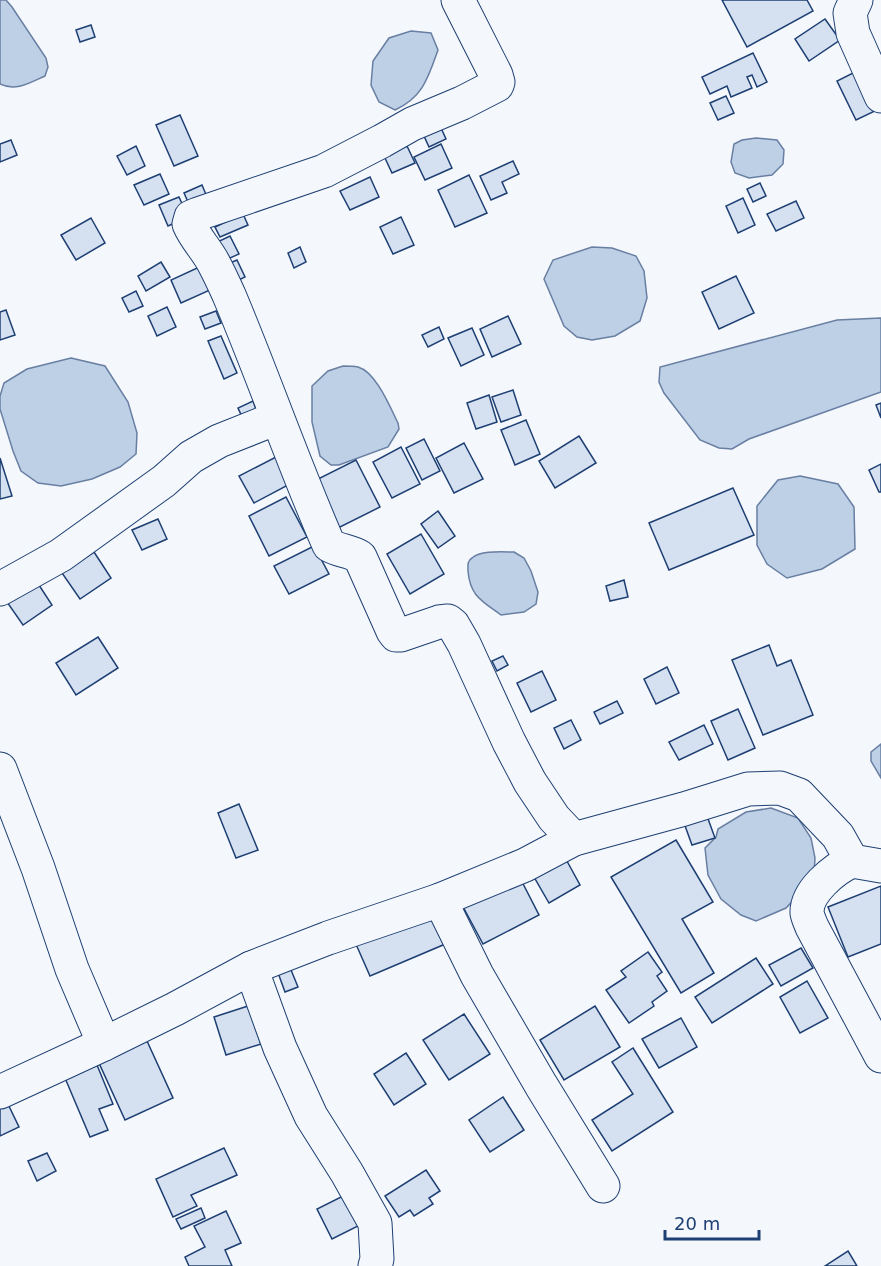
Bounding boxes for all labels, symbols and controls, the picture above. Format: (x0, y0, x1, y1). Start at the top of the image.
scale bar (665, 1203, 760, 1241)
text: 20 m (674, 1213, 720, 1234)

